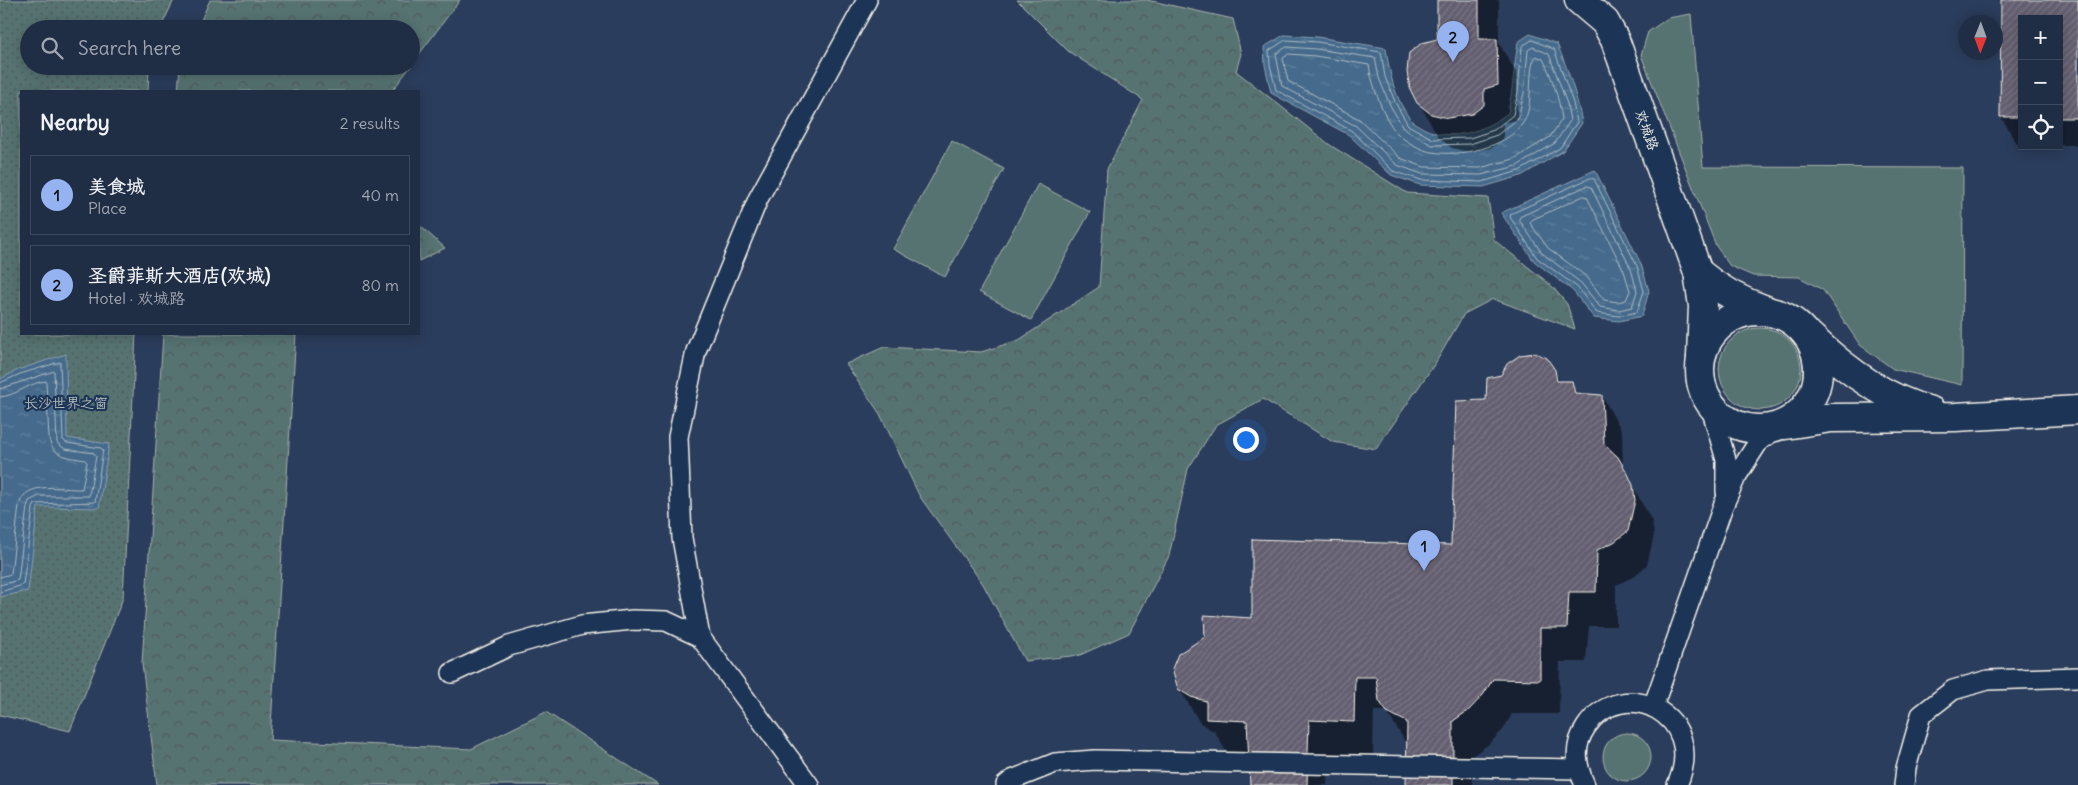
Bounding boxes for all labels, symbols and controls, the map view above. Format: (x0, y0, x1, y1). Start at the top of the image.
north arrow (1958, 15, 2003, 60)
map controls (2018, 15, 2063, 150)
button: + (2018, 15, 2063, 60)
search box (20, 20, 420, 75)
pin: 2 (1437, 21, 1469, 62)
icon: search (38, 34, 66, 62)
text: Search here (78, 36, 181, 60)
button: − (2018, 60, 2063, 105)
button: locate (2018, 105, 2063, 150)
street label: 欢城路 (1631, 107, 1663, 153)
text: Nearby (40, 109, 110, 136)
text: 2 results (340, 113, 400, 133)
text: 美食城 (88, 174, 145, 198)
text: 1 (54, 185, 60, 205)
text: 40 m (361, 185, 399, 205)
text: Place (88, 198, 127, 218)
text: 圣爵菲斯大酒店(欢城) (88, 263, 271, 287)
text: 2 (53, 275, 61, 295)
text: 80 m (361, 275, 399, 295)
text: Hotel · 欢城路 (88, 288, 185, 308)
park label: 长沙世界之窗 (24, 394, 108, 412)
your location (1233, 427, 1259, 453)
pin: 1 (1408, 530, 1440, 571)

